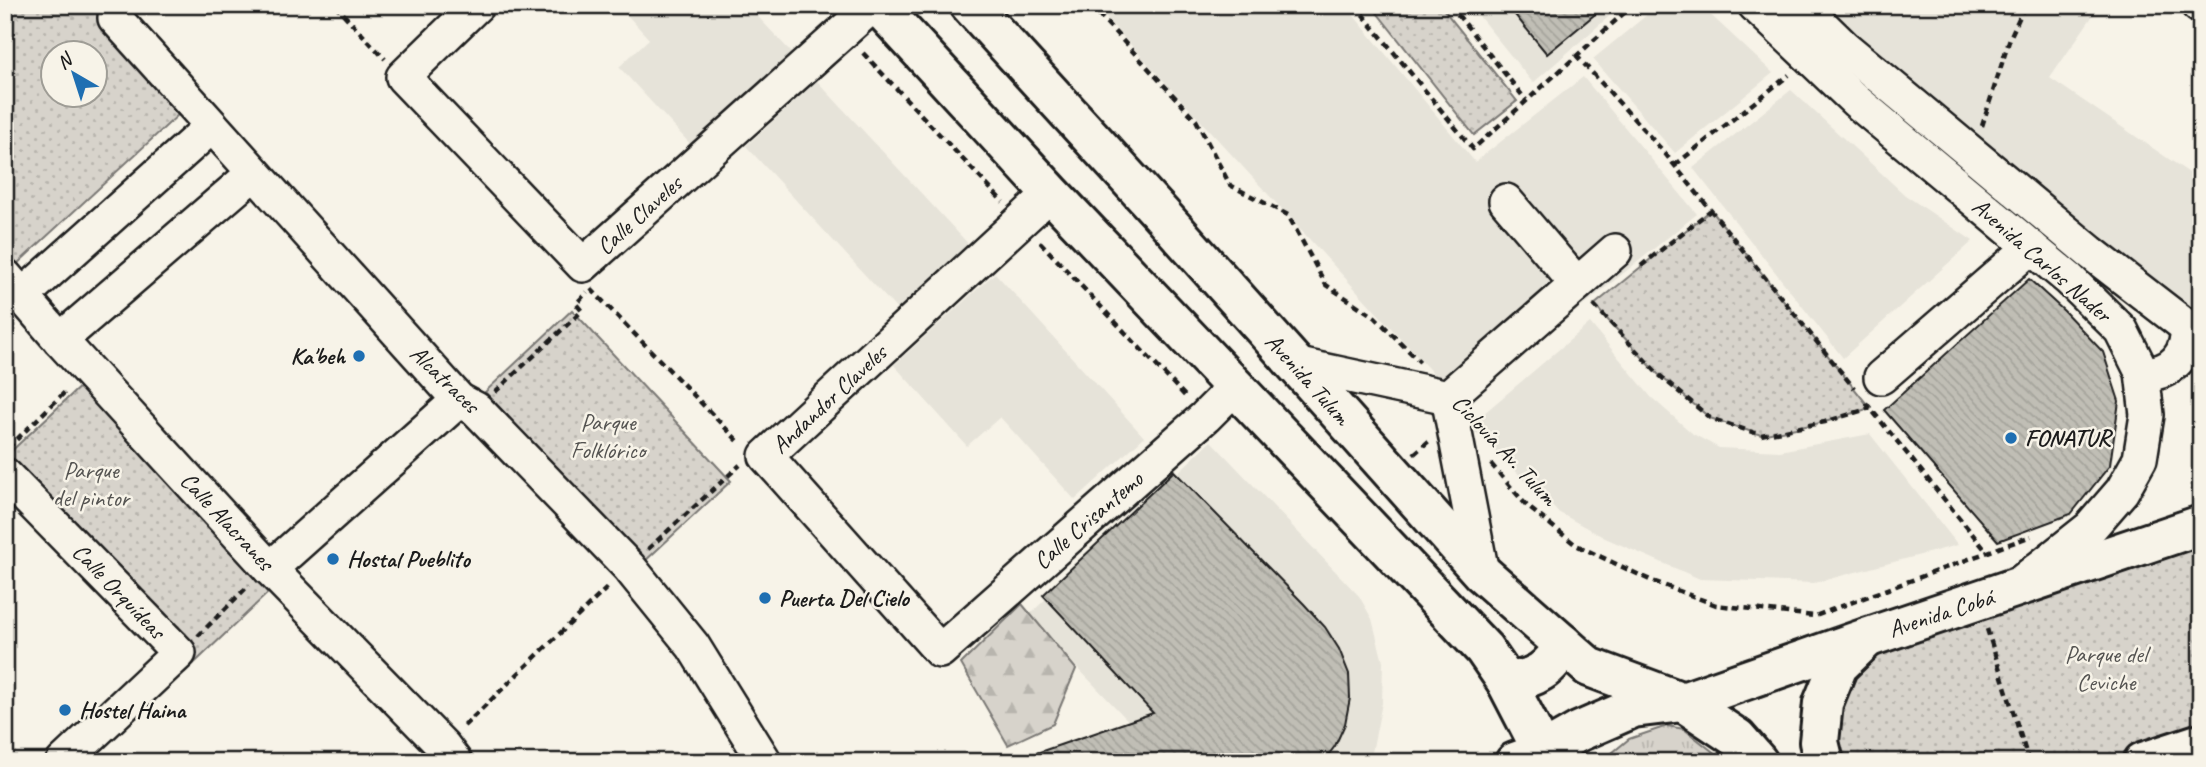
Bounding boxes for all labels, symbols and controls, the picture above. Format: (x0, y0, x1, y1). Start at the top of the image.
north arrow (38, 38, 108, 108)
text: N (52, 47, 79, 75)
street label: Calle Claveles (590, 168, 689, 261)
street label: Avenida Carlos Nader (1966, 191, 2120, 330)
street label: Avenida Tulum (1259, 327, 1358, 432)
street label: Andandor Claveles (765, 337, 894, 460)
street label: Alcatraces (404, 338, 488, 421)
place label: Ka'beh (290, 341, 346, 371)
marker: Ka'beh (351, 348, 367, 364)
street label: Ciclovía Av. Tulum (1446, 388, 1565, 513)
park label: Parque Folklórico (571, 407, 648, 465)
place label: FONATUR (2025, 423, 2114, 453)
marker: FONATUR (2003, 430, 2019, 446)
park label: Parque del pintor (53, 455, 132, 513)
street label: Calle Crisantemo (1027, 463, 1150, 576)
street label: Calle Alacranes (174, 465, 282, 579)
street label: Calle Orquídeas (66, 537, 173, 646)
place label: Hostal Pueblito (347, 544, 472, 574)
marker: Hostal Pueblito (325, 551, 341, 567)
street label: Avenida Cobá (1885, 581, 2000, 644)
place label: Puerta Del Cielo (779, 583, 911, 613)
marker: Puerta Del Cielo (757, 590, 773, 606)
park label: Parque del Ceviche (2065, 639, 2151, 697)
place label: Hostel Haina (79, 695, 187, 725)
marker: Hostel Haina (57, 702, 73, 718)

